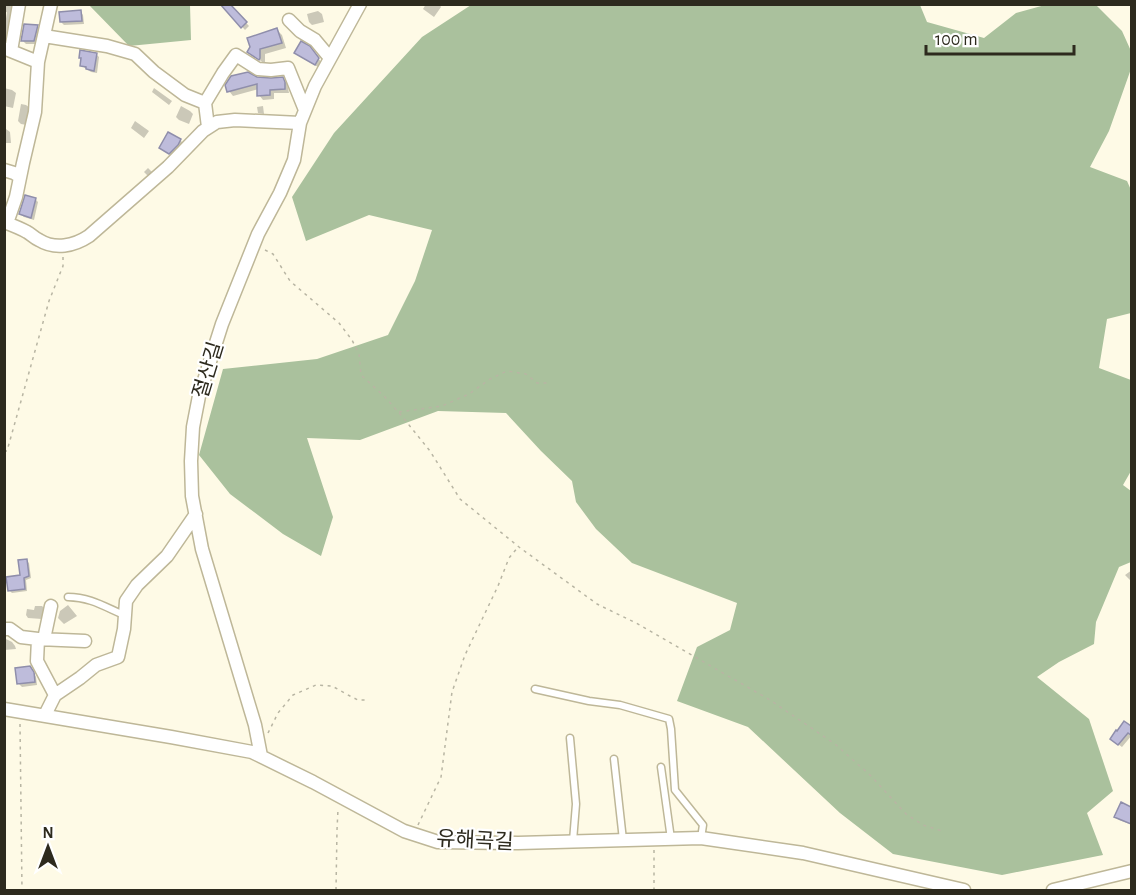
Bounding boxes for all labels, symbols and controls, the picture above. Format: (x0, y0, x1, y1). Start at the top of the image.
scale bar (926, 18, 1074, 56)
text: 100 m (935, 31, 978, 49)
street label: 절산길 (189, 339, 227, 401)
north arrow (18, 817, 78, 877)
text: N (42, 825, 54, 841)
street label: 유해곡길 (436, 827, 514, 853)

